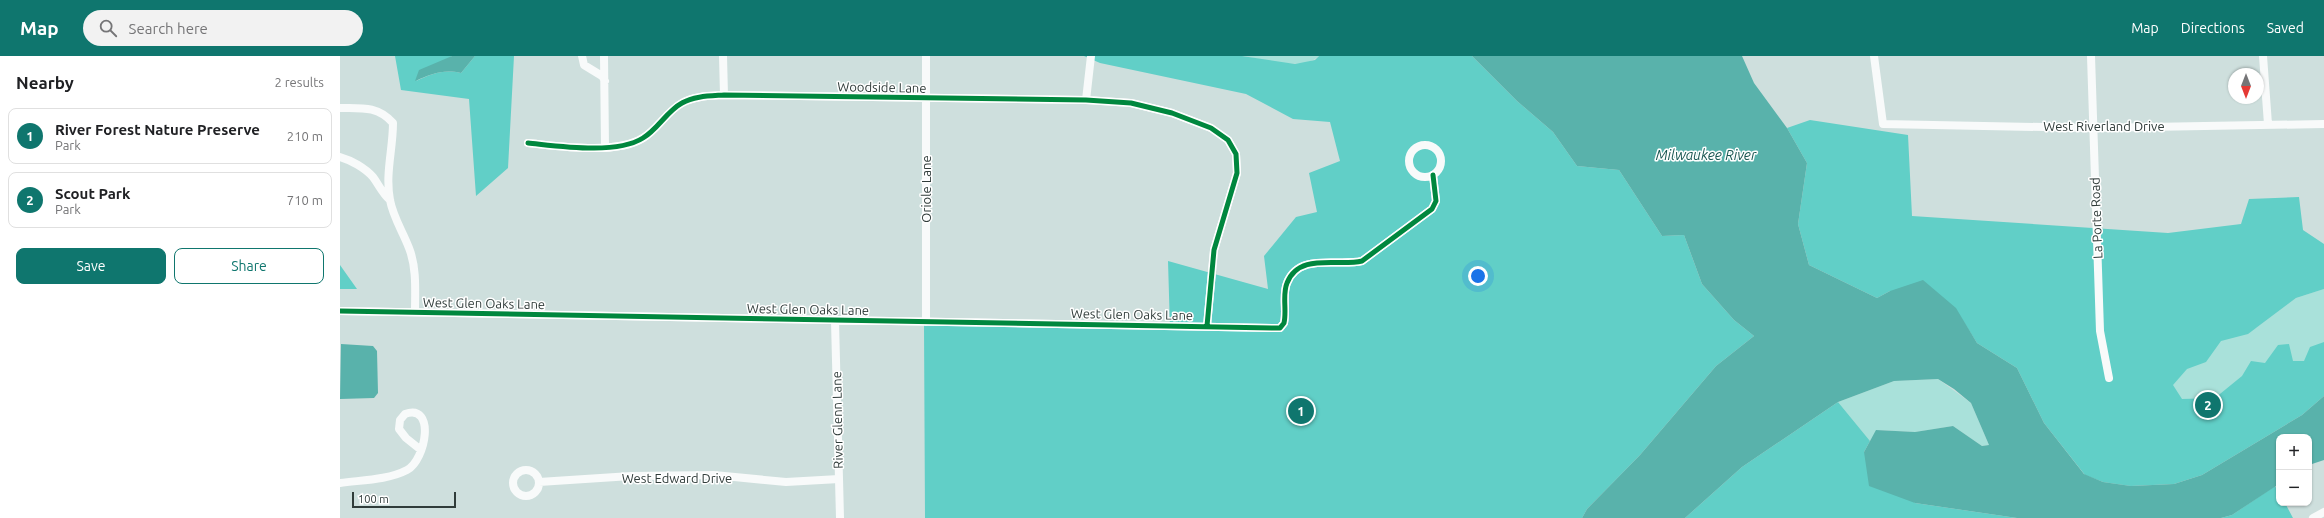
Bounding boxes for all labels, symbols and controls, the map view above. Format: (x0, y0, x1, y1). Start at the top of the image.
search box (83, 10, 363, 46)
text: Map (20, 17, 59, 39)
icon: search (97, 17, 119, 39)
text: Search here (129, 20, 208, 37)
text: Map (2131, 20, 2159, 36)
text: Directions (2181, 20, 2245, 36)
text: Saved (2267, 20, 2304, 36)
north arrow (2228, 68, 2264, 104)
text: Nearby (16, 73, 74, 92)
text: 2 results (274, 75, 324, 89)
street label: Woodside Lane (837, 79, 927, 95)
street label: West Riverland Drive (2043, 119, 2165, 133)
text: River Forest Nature Preserve (55, 121, 260, 138)
text: 1 (26, 129, 34, 143)
text: 210 m (287, 129, 323, 143)
text: Park (55, 138, 81, 152)
water label: Milwaukee River (1656, 147, 1757, 163)
street label: Oriole Lane (919, 155, 933, 223)
street label: La Porte Road (2088, 177, 2104, 259)
text: Scout Park (55, 185, 130, 202)
text: 2 (26, 193, 34, 207)
text: 710 m (287, 193, 323, 207)
text: Park (55, 202, 81, 216)
button: Save (16, 248, 166, 284)
button: Share (174, 248, 324, 284)
your location (1468, 266, 1488, 286)
street label: West Glen Oaks Lane (423, 295, 545, 311)
street label: West Glen Oaks Lane (747, 301, 869, 317)
street label: West Glen Oaks Lane (1071, 306, 1193, 322)
street label: River Glenn Lane (829, 371, 845, 469)
pin: 2 (2195, 390, 2221, 420)
pin: 1 (1288, 396, 1314, 426)
map controls (2276, 434, 2312, 506)
button: + (2276, 434, 2312, 470)
button: − (2276, 470, 2312, 506)
street label: West Edward Drive (622, 471, 732, 485)
scale bar (352, 490, 456, 509)
text: 100 m (358, 493, 389, 505)

